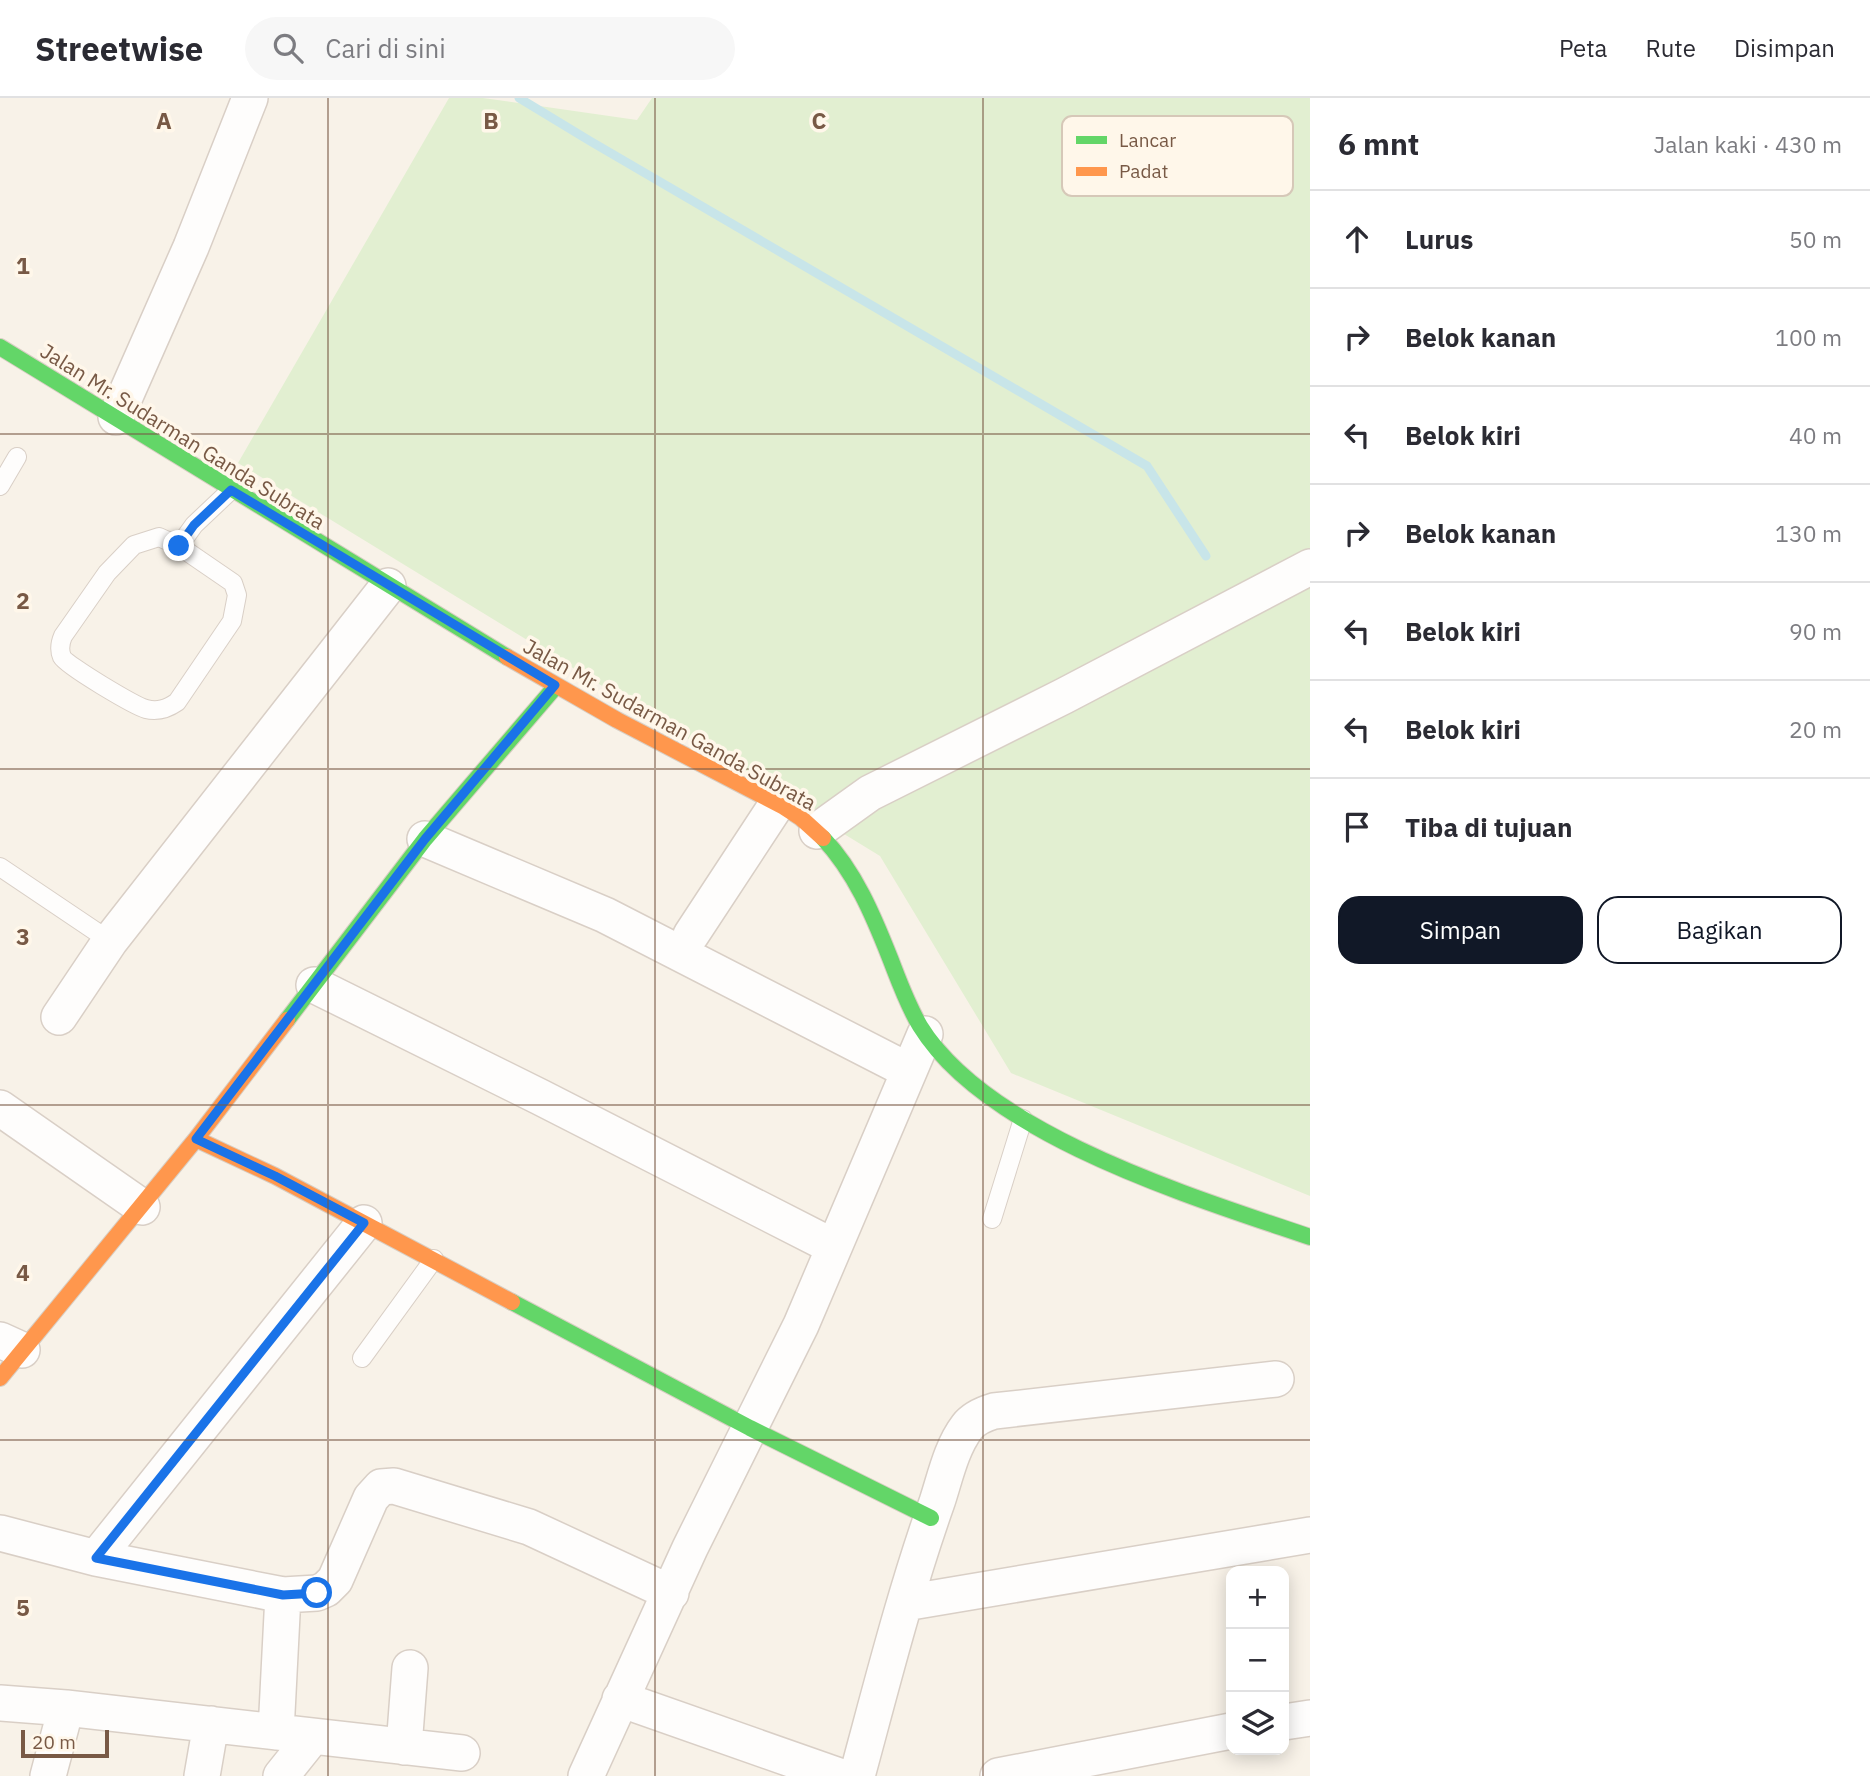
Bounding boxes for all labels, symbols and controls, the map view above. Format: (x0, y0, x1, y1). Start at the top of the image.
search box (245, 17, 735, 80)
text: Streetwise (35, 27, 203, 70)
icon: search (269, 29, 307, 67)
text: Cari di sini (325, 31, 446, 65)
text: Peta (1559, 32, 1607, 64)
text: Rute (1645, 32, 1696, 64)
text: Disimpan (1734, 32, 1835, 64)
text: A (156, 105, 172, 135)
text: B (483, 105, 499, 135)
text: C (812, 105, 827, 135)
legend (1062, 116, 1293, 196)
text: 6 mnt (1338, 124, 1419, 163)
text: Lancar (1119, 128, 1176, 152)
text: Jalan kaki · 430 m (1654, 129, 1842, 159)
text: Padat (1119, 159, 1168, 183)
icon: ahead (1338, 220, 1376, 258)
text: Lurus (1405, 222, 1473, 256)
text: 50 m (1789, 224, 1842, 254)
text: 1 (16, 250, 30, 280)
icon: right (1338, 318, 1376, 356)
text: Belok kanan (1405, 320, 1556, 354)
text: 100 m (1775, 322, 1842, 352)
street label: Jalan Mr. Sudarman Ganda Subrata (35, 336, 331, 536)
icon: left (1338, 416, 1376, 454)
text: Belok kiri (1405, 418, 1521, 452)
text: 40 m (1789, 420, 1842, 450)
icon: right (1338, 514, 1376, 552)
text: Belok kanan (1405, 516, 1556, 550)
text: 130 m (1775, 518, 1842, 548)
route end (163, 530, 194, 561)
text: 2 (16, 585, 30, 615)
icon: left (1338, 612, 1376, 650)
text: Belok kiri (1405, 614, 1521, 648)
text: 90 m (1789, 616, 1842, 646)
street label: Jalan Mr. Sudarman Ganda Subrata (518, 632, 822, 816)
icon: left (1338, 710, 1376, 748)
text: Belok kiri (1405, 712, 1521, 746)
text: 20 m (1789, 714, 1842, 744)
icon: arrive (1338, 808, 1376, 846)
text: Tiba di tujuan (1405, 810, 1572, 844)
button: Simpan (1338, 896, 1583, 964)
button: Bagikan (1597, 896, 1842, 964)
text: 3 (16, 921, 30, 951)
text: 4 (16, 1257, 30, 1287)
map controls (1226, 1566, 1289, 1755)
button: + (1226, 1566, 1289, 1629)
route start (301, 1577, 332, 1608)
text: 5 (16, 1592, 30, 1622)
button: − (1226, 1629, 1289, 1692)
button: layers (1226, 1692, 1289, 1755)
scale bar (21, 1727, 108, 1759)
text: 20 m (32, 1730, 76, 1754)

